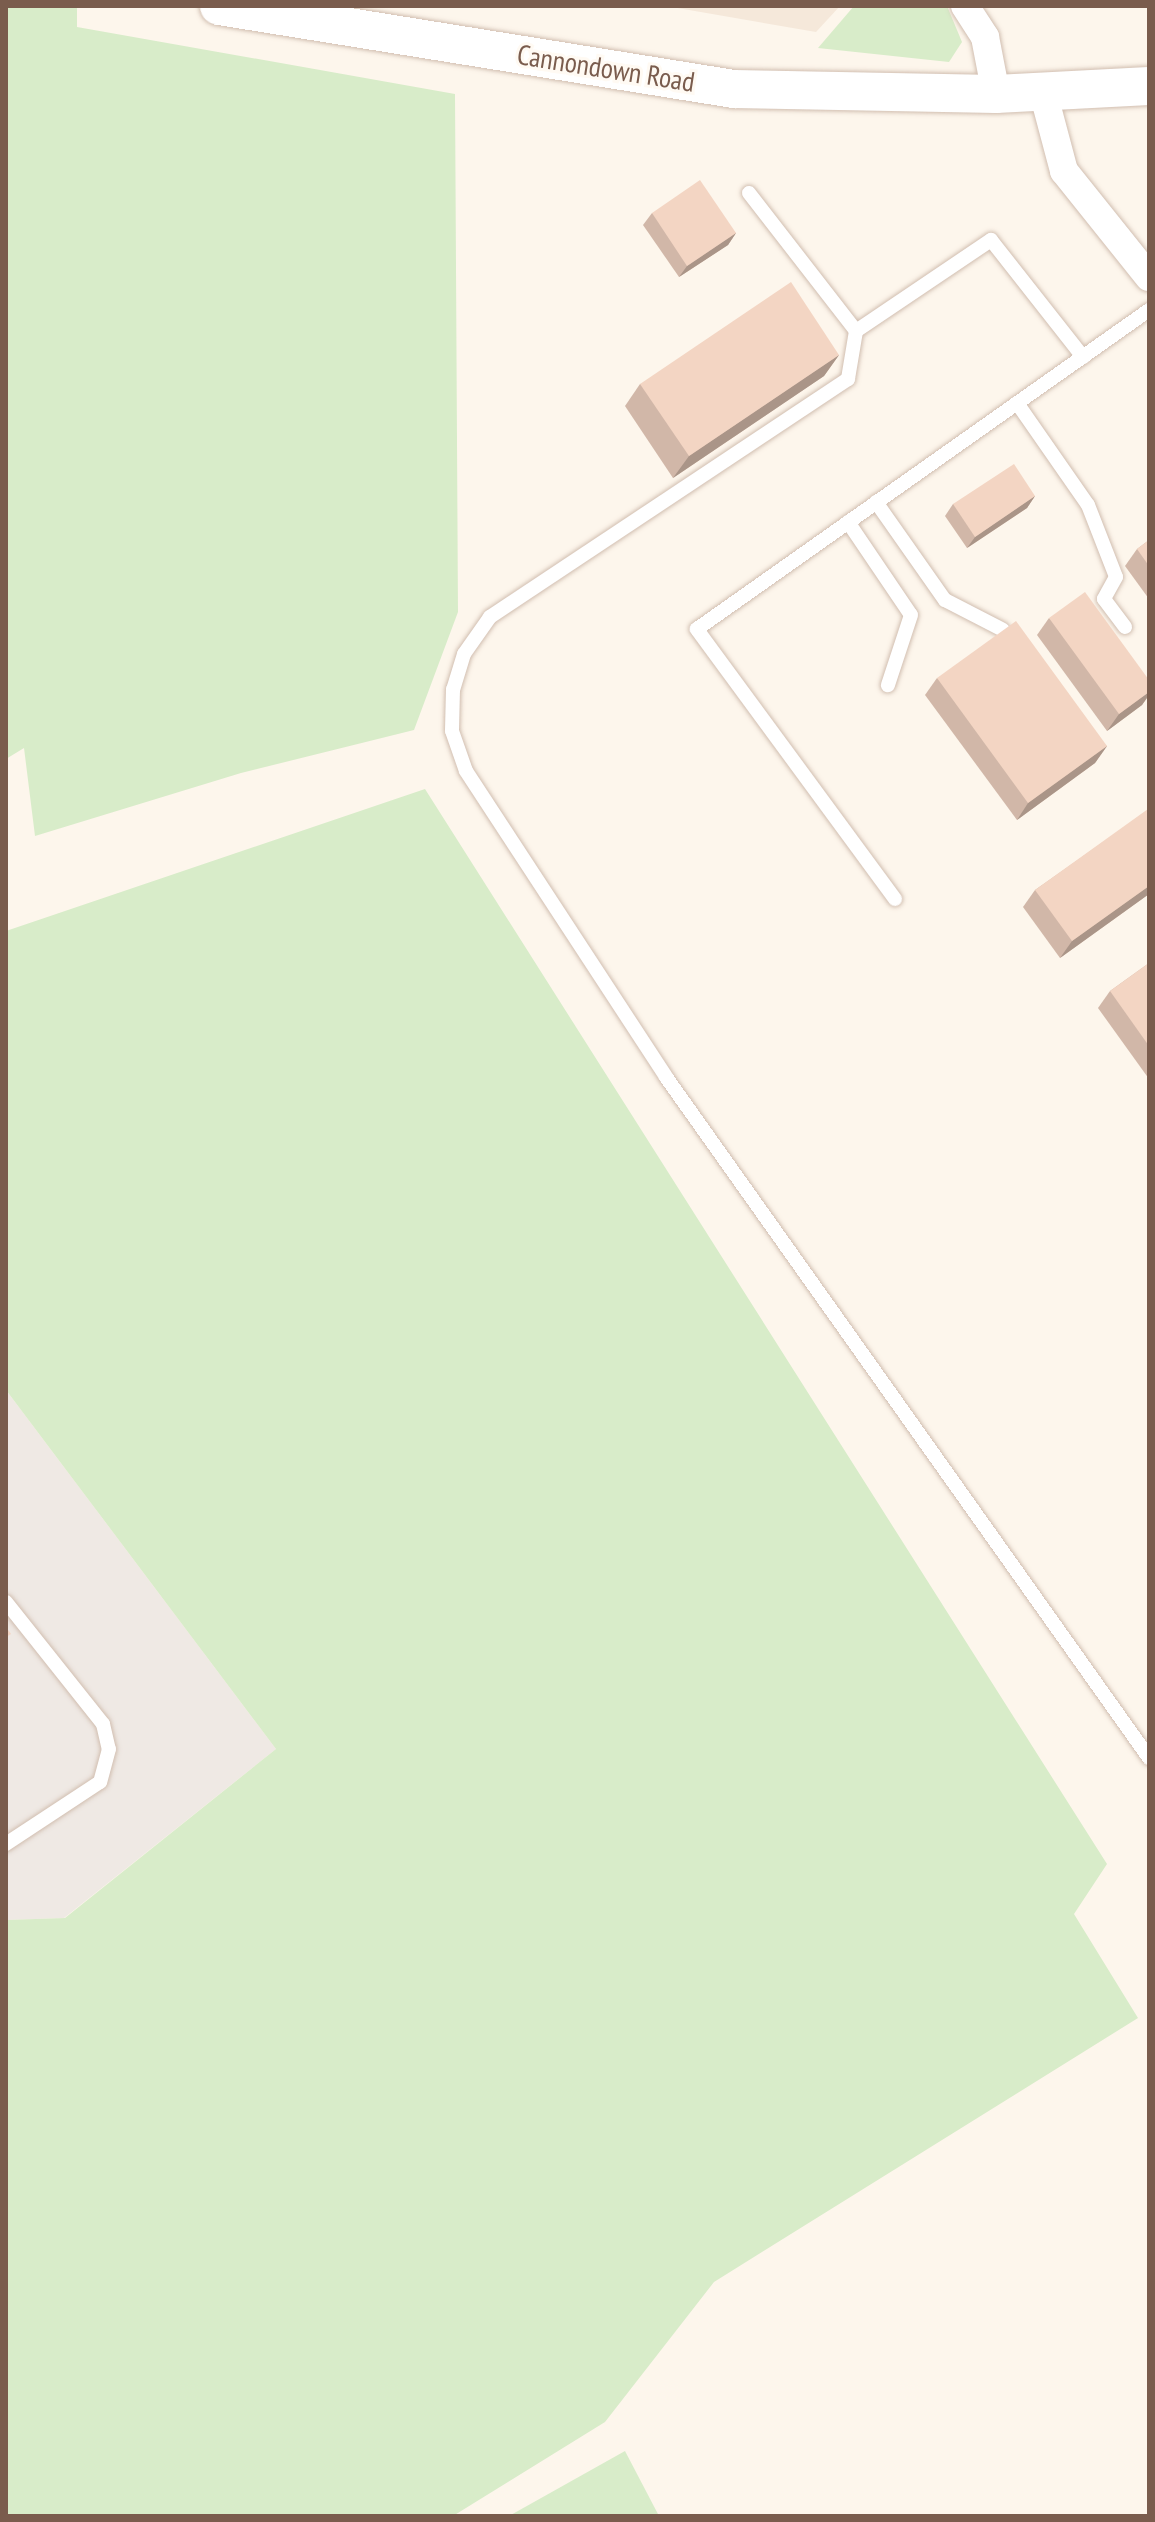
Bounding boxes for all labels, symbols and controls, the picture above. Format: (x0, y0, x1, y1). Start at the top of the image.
street label: Cannondown Road (515, 37, 697, 99)

